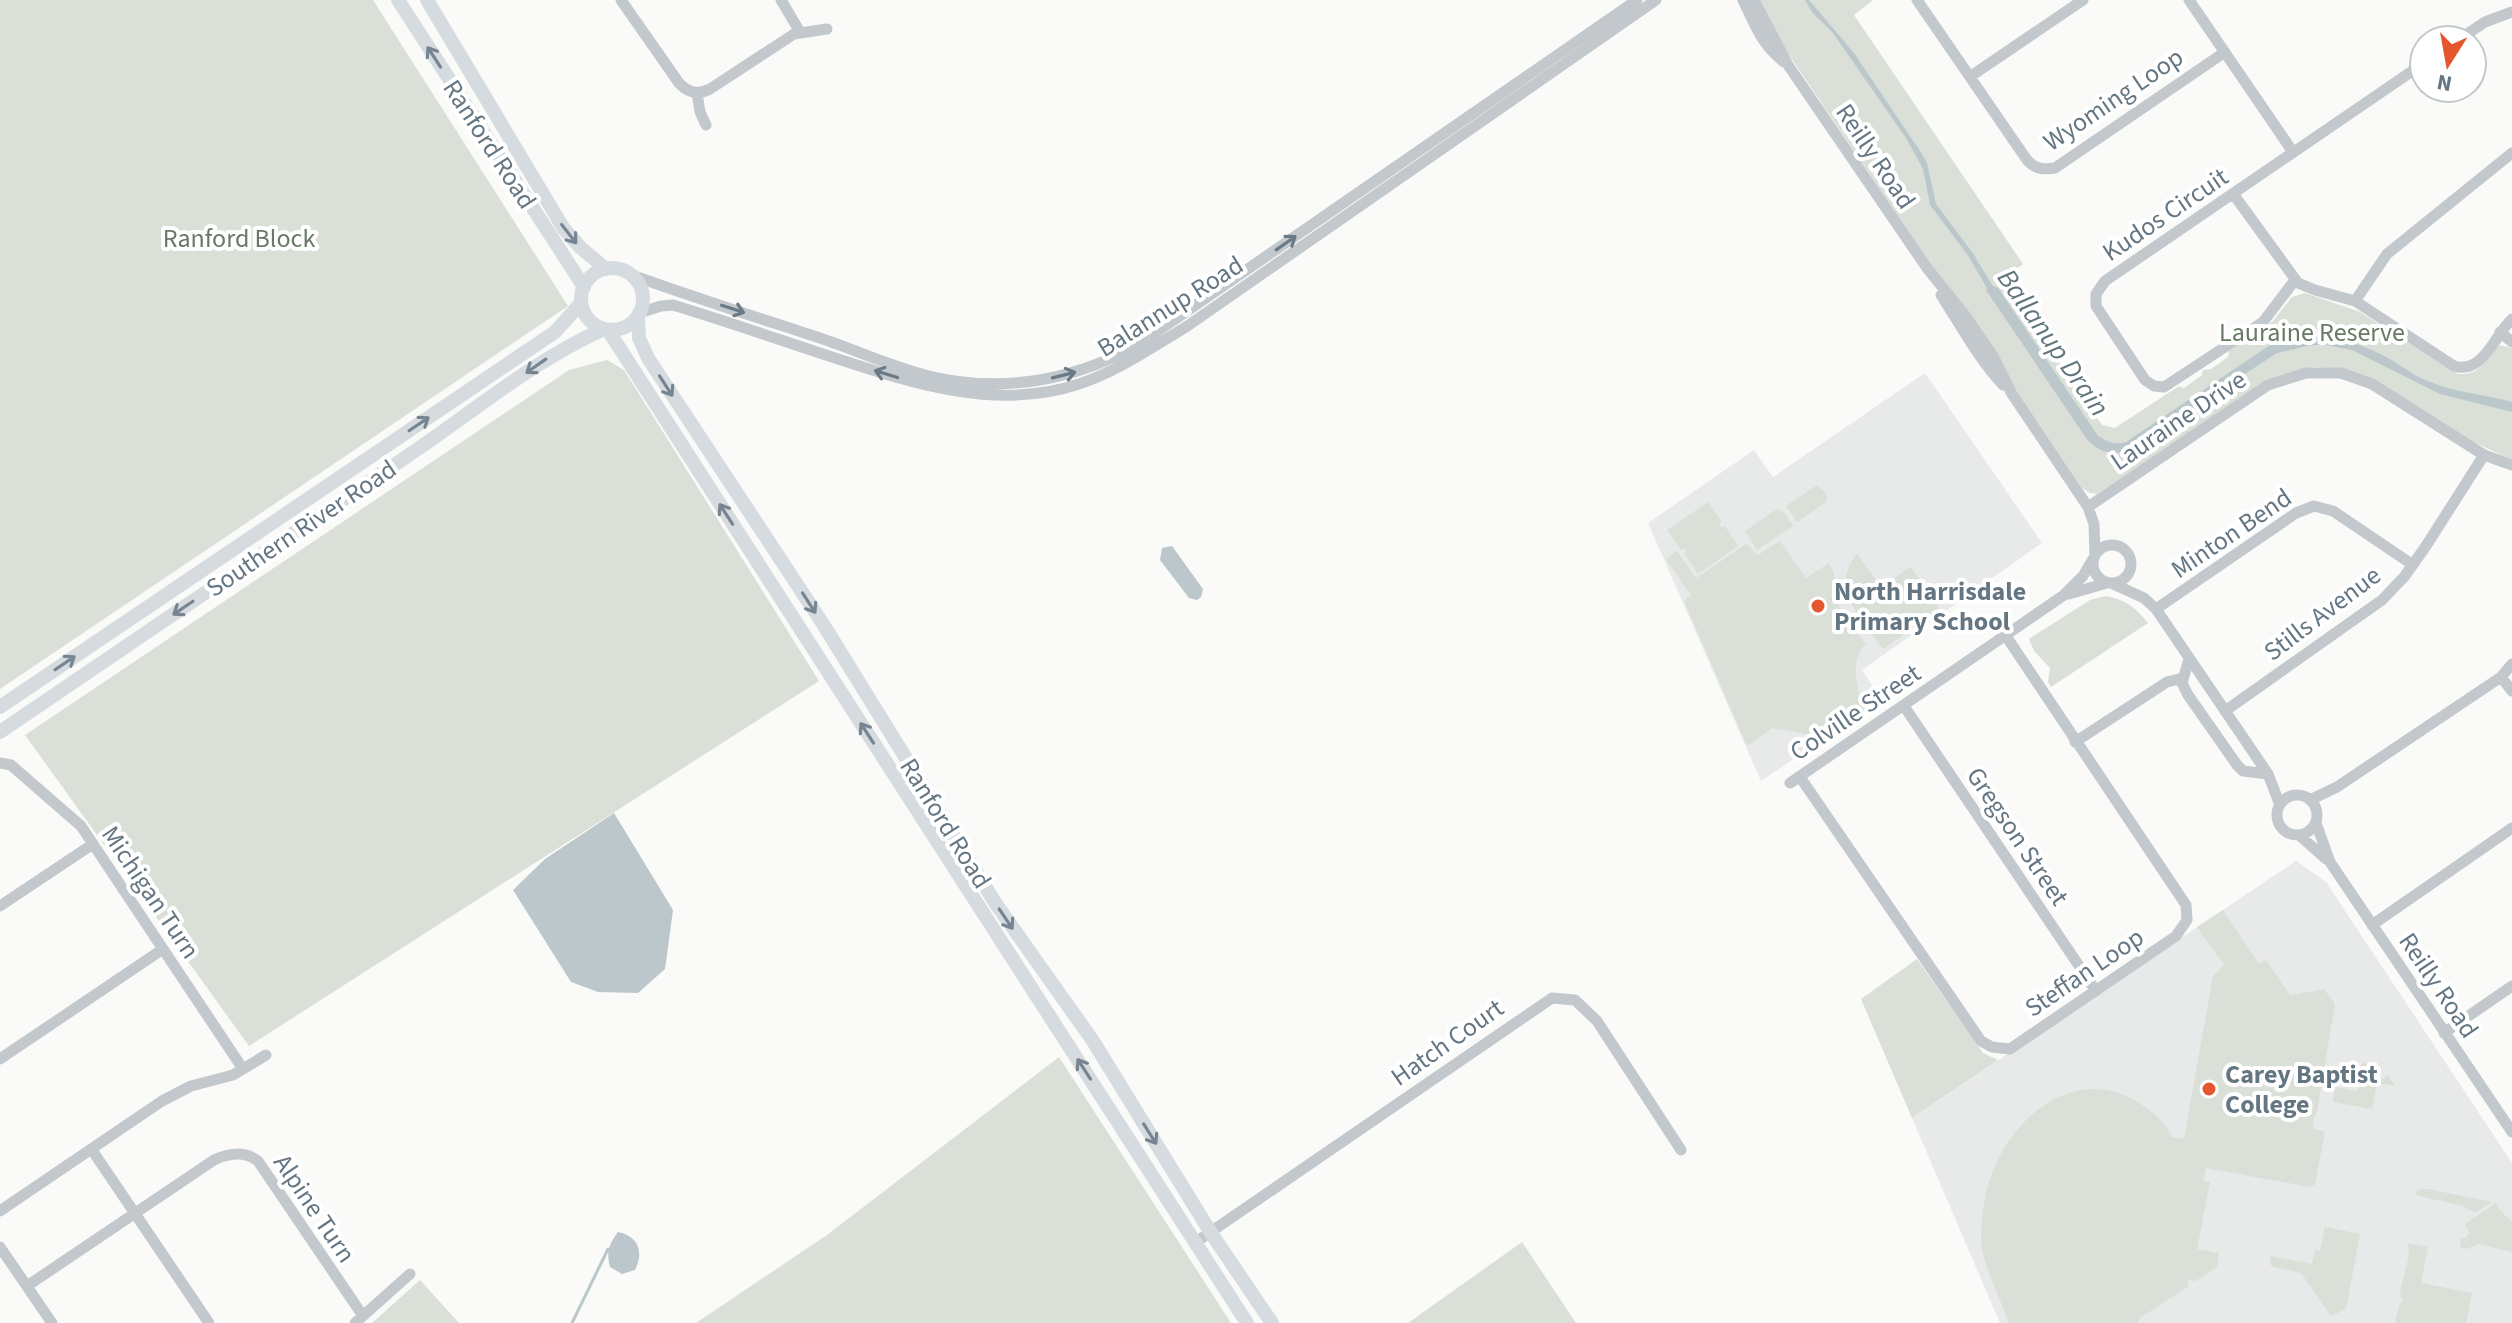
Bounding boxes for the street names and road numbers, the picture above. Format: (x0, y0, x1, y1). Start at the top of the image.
street label: Wyoming Loop (2036, 39, 2191, 160)
street label: Ranford Road (434, 72, 545, 216)
street label: Reilly Road (1827, 96, 1925, 216)
street label: Kudos Circuit (2095, 159, 2236, 270)
street label: Balannup Road (1090, 247, 1251, 366)
street label: Lauraine Drive (2103, 361, 2253, 479)
street label: Southern River Road (199, 451, 404, 606)
street label: Minton Bend (2164, 479, 2299, 587)
street label: Stills Avenue (2256, 557, 2389, 670)
street label: Colville Street (1783, 655, 1928, 770)
street label: Ranford Road (891, 751, 1000, 896)
street label: Gregson Street (1957, 760, 2078, 913)
street label: Michigan Turn (92, 819, 209, 966)
street label: Steffan Loop (2017, 919, 2151, 1026)
street label: Reilly Road (2390, 925, 2488, 1045)
street label: Hatch Court (1383, 990, 1511, 1095)
street label: Alpine Turn (265, 1147, 365, 1270)

